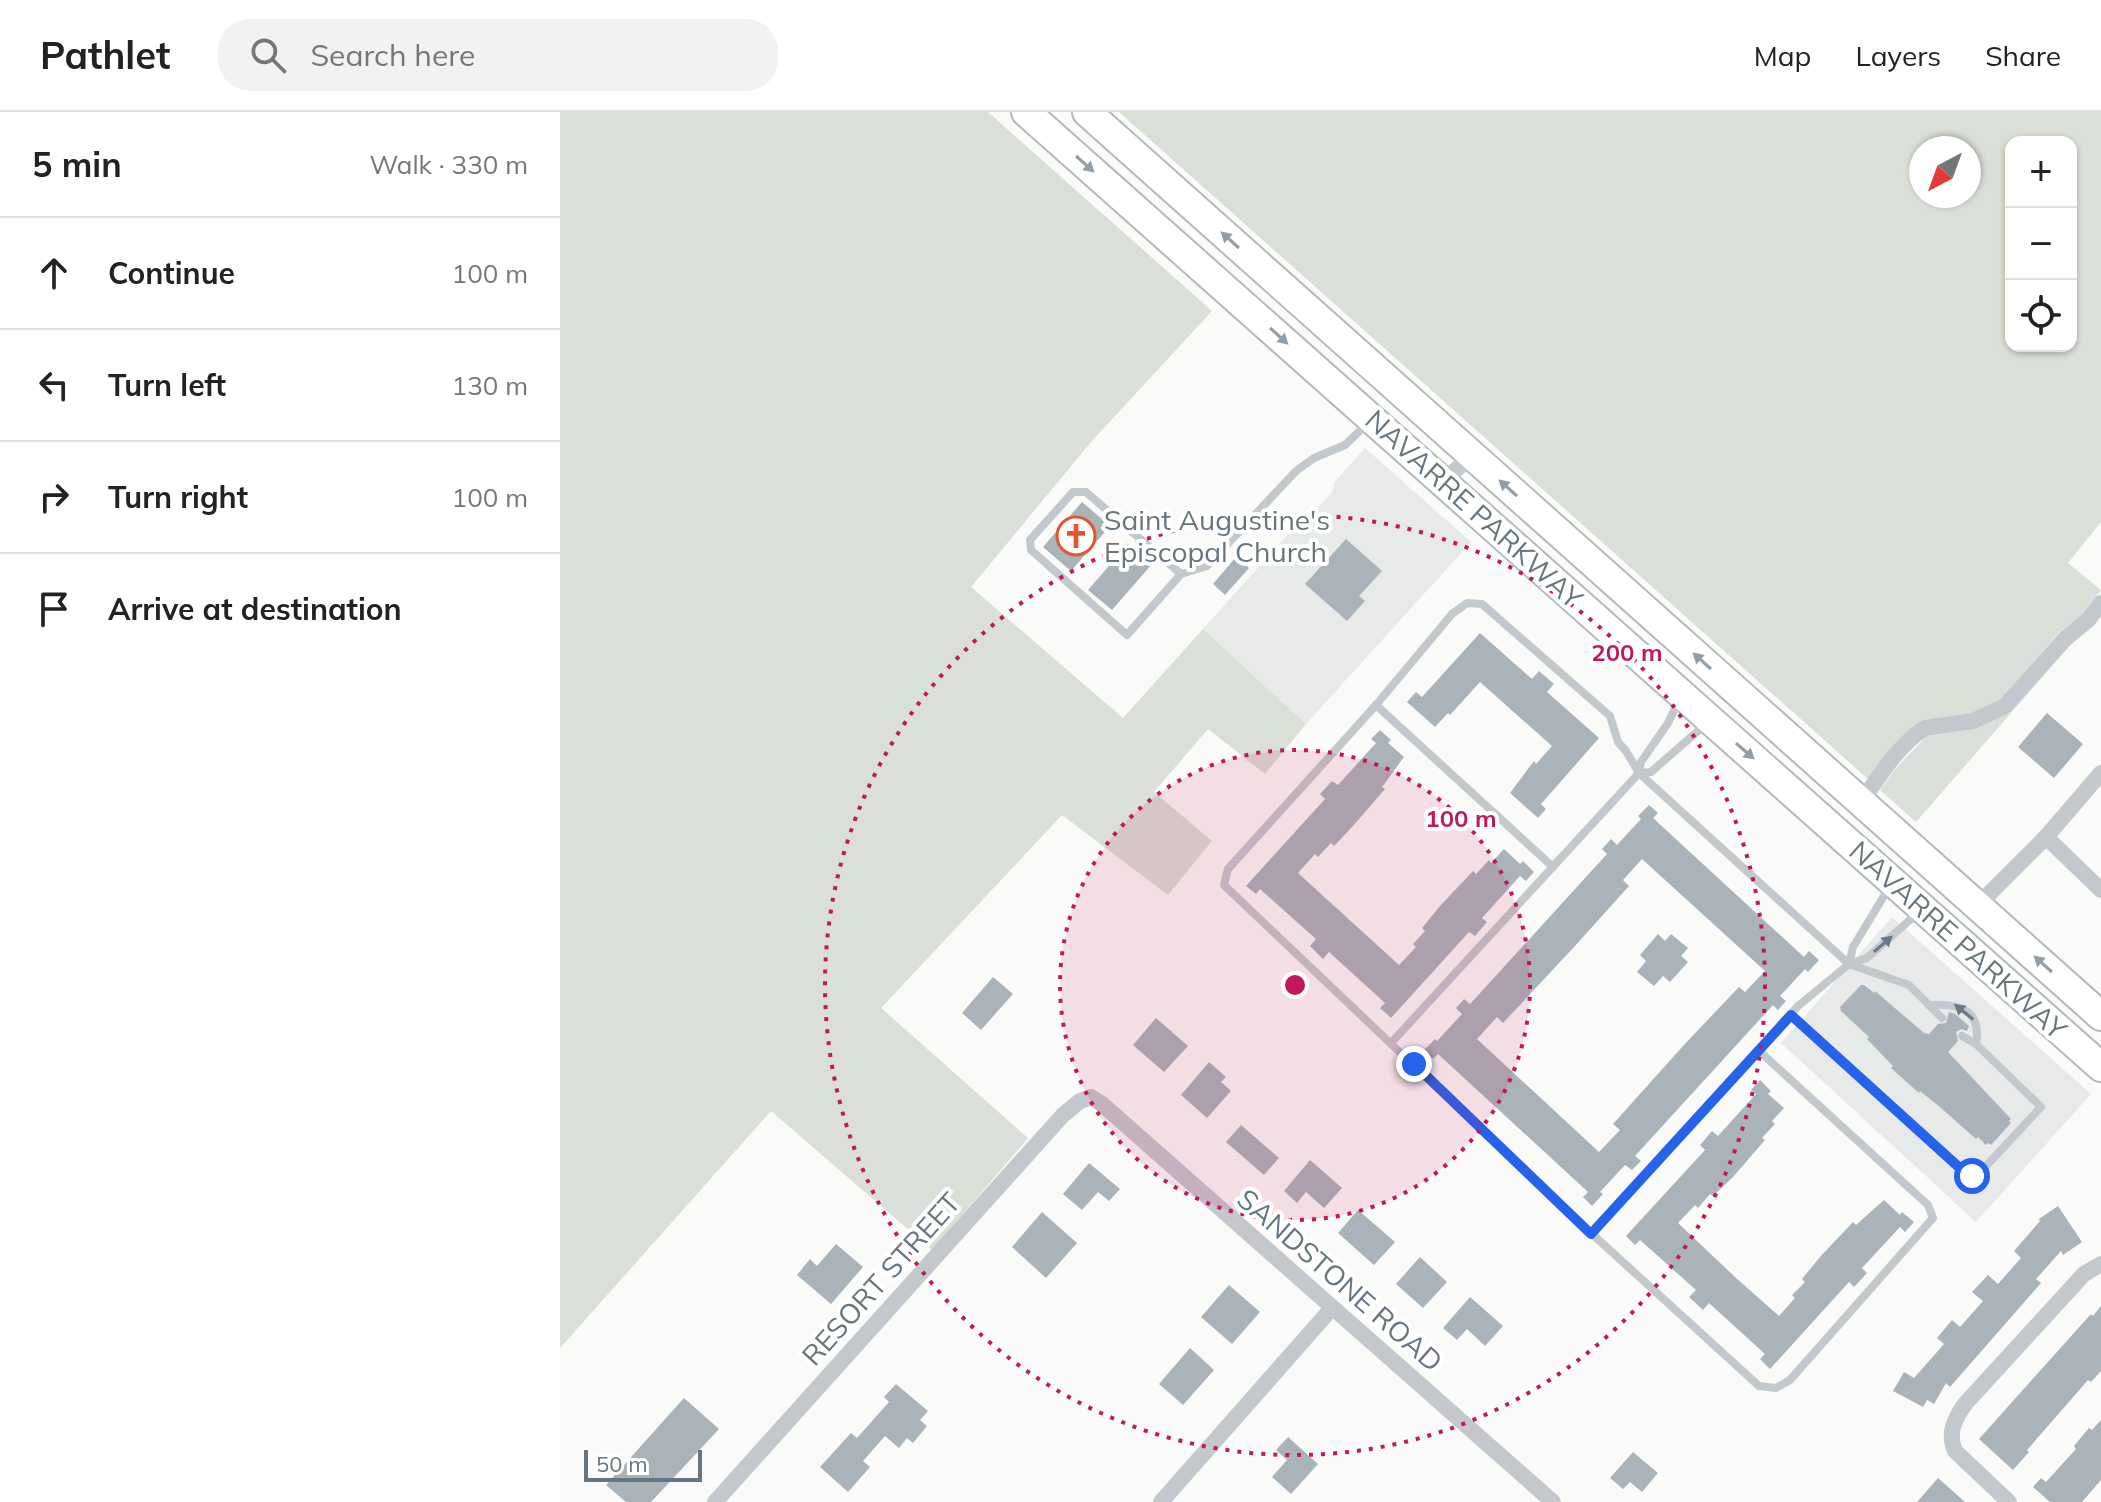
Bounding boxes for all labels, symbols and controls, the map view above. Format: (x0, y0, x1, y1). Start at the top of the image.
search box (218, 19, 778, 91)
text: Pathlet (40, 31, 170, 79)
icon: search (246, 33, 290, 77)
text: Search here (310, 36, 475, 74)
text: Map (1754, 38, 1811, 73)
text: Layers (1855, 38, 1941, 73)
text: Share (1985, 38, 2061, 73)
north arrow (1909, 136, 1981, 208)
map controls (2005, 136, 2077, 352)
button: + (2005, 136, 2077, 208)
text: 5 min (32, 143, 122, 186)
text: Walk · 330 m (369, 148, 528, 181)
one-way arrow (1075, 154, 1094, 172)
button: − (2005, 208, 2077, 280)
one-way arrow (1221, 232, 1241, 249)
icon: ahead (32, 251, 76, 295)
text: Continue (108, 254, 235, 292)
text: 100 m (452, 257, 528, 290)
button: locate (2005, 280, 2077, 352)
one-way arrow (1269, 327, 1289, 344)
icon: left (32, 363, 76, 407)
text: Turn left (108, 366, 226, 404)
text: 130 m (452, 369, 528, 402)
street label: NAVARRE PARKWAY (1359, 402, 1591, 616)
icon: right (32, 475, 76, 519)
text: Turn right (108, 478, 248, 516)
one-way arrow (1498, 479, 1517, 497)
text: 100 m (452, 481, 528, 514)
place label: Saint Augustine's Episcopal Church (1104, 502, 1330, 569)
church icon: Saint Augustine's Episcopal Church (1055, 515, 1097, 557)
icon: arrive (32, 587, 76, 631)
text: Arrive at destination (108, 590, 402, 628)
text: 200 m (1591, 637, 1663, 667)
one-way arrow (1693, 652, 1712, 670)
one-way arrow (1735, 742, 1755, 759)
text: 100 m (1425, 803, 1497, 833)
street label: NAVARRE PARKWAY (1843, 833, 2075, 1047)
one-way arrow (1873, 936, 1893, 953)
one-way arrow (2033, 956, 2053, 973)
centre of rings (1281, 971, 1309, 999)
one-way arrow (1953, 1004, 1974, 1021)
route end (1396, 1046, 1432, 1082)
route start (1954, 1158, 1990, 1194)
street label: SANDSTONE ROAD (1230, 1181, 1450, 1378)
street label: RESORT STREET (794, 1185, 967, 1372)
scale bar (584, 1446, 702, 1482)
text: 50 m (596, 1450, 647, 1478)

